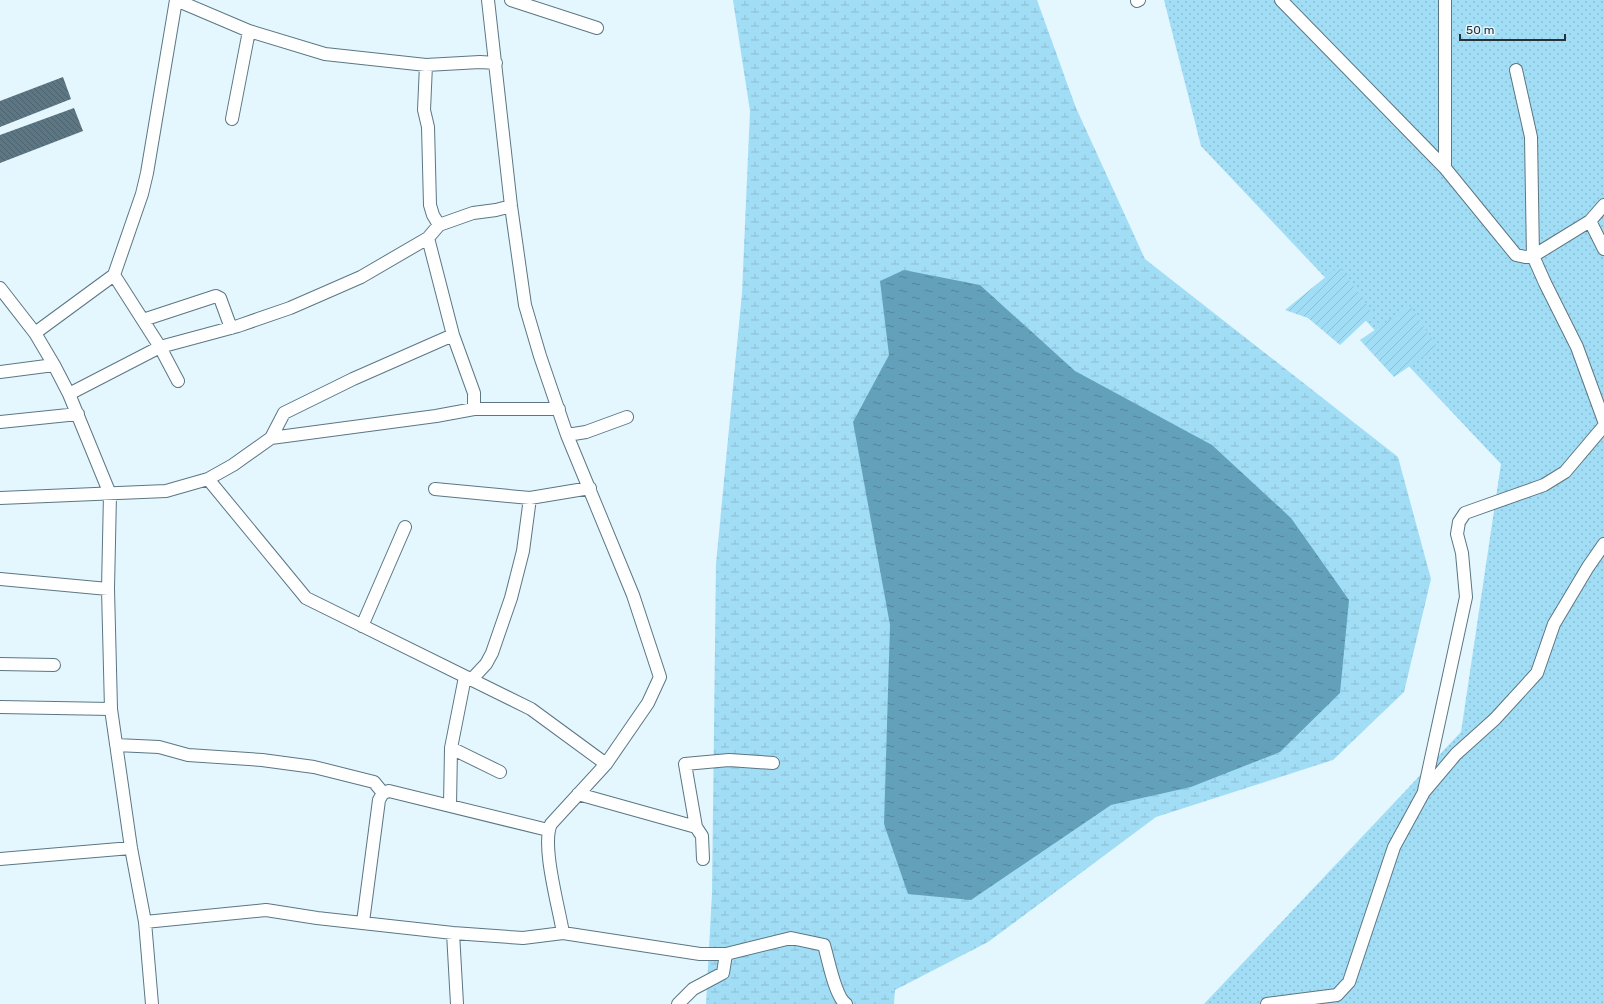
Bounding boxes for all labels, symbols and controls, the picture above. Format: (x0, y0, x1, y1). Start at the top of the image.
scale bar (1460, 16, 1565, 42)
text: 50 m (1466, 23, 1494, 37)

